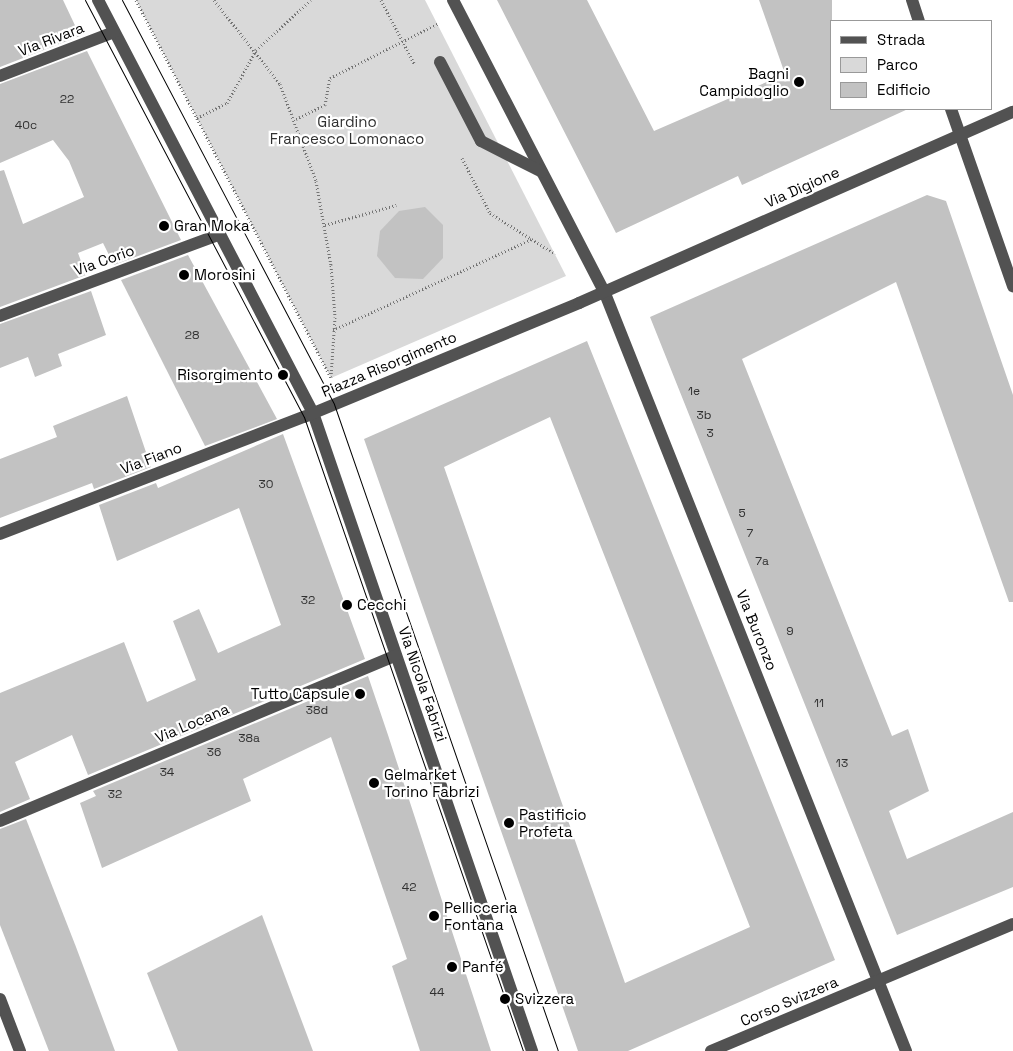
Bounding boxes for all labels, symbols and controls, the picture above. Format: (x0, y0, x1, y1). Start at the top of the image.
street label: Via Rivara (16, 18, 86, 60)
legend (830, 20, 993, 110)
text: Strada (877, 30, 925, 49)
text: Parco (877, 55, 918, 74)
place label: Bagni Campidoglio (699, 64, 789, 99)
marker: Bagni Campidoglio (793, 76, 805, 88)
text: Edificio (877, 80, 931, 99)
house number: 22 (60, 93, 74, 107)
park label: Giardino Francesco Lomonaco (270, 112, 424, 147)
house number: 40c (15, 119, 37, 133)
street label: Via Digione (762, 163, 842, 211)
place label: Gran Moka (174, 217, 250, 235)
marker: Gran Moka (158, 220, 170, 232)
street label: Via Corio (71, 241, 137, 279)
place label: Morosini (194, 266, 255, 284)
marker: Morosini (178, 269, 190, 281)
street label: Piazza Risorgimento (319, 327, 459, 401)
house number: 28 (185, 329, 199, 343)
place label: Risorgimento (177, 366, 273, 384)
marker: Risorgimento (277, 369, 289, 381)
house number: 1e (688, 385, 700, 399)
house number: 3b (697, 409, 711, 423)
house number: 3 (706, 427, 714, 441)
street label: Via Fiano (118, 438, 184, 478)
house number: 30 (259, 478, 273, 492)
house number: 5 (738, 507, 746, 521)
house number: 7 (747, 527, 753, 541)
house number: 7a (755, 555, 769, 569)
street label: Via Buronzo (733, 587, 781, 673)
house number: 32 (301, 594, 315, 608)
place label: Cecchi (357, 596, 406, 614)
marker: Cecchi (341, 599, 353, 611)
street label: Via Nicola Fabrizi (395, 624, 451, 744)
house number: 9 (786, 625, 794, 639)
place label: Tutto Capsule (251, 685, 350, 703)
marker: Tutto Capsule (354, 688, 366, 700)
house number: 11 (814, 697, 824, 711)
street label: Via Locana (152, 699, 232, 747)
house number: 38d (306, 704, 328, 718)
house number: 38a (238, 732, 260, 746)
house number: 36 (207, 746, 221, 760)
house number: 13 (836, 757, 848, 771)
place label: Gelmarket Torino Fabrizi (384, 765, 479, 800)
house number: 34 (160, 766, 174, 780)
marker: Gelmarket Torino Fabrizi (368, 777, 380, 789)
house number: 32 (108, 788, 122, 802)
place label: Pastificio Profeta (519, 805, 587, 840)
marker: Pastificio Profeta (503, 817, 515, 829)
house number: 42 (402, 881, 416, 895)
place label: Pellicceria Fontana (444, 898, 517, 933)
marker: Pellicceria Fontana (428, 910, 440, 922)
place label: Panfé (462, 958, 504, 976)
marker: Panfé (446, 961, 458, 973)
street label: Corso Svizzera (737, 972, 841, 1030)
house number: 44 (430, 986, 444, 1000)
place label: Svizzera (515, 990, 574, 1008)
marker: Svizzera (499, 993, 511, 1005)

